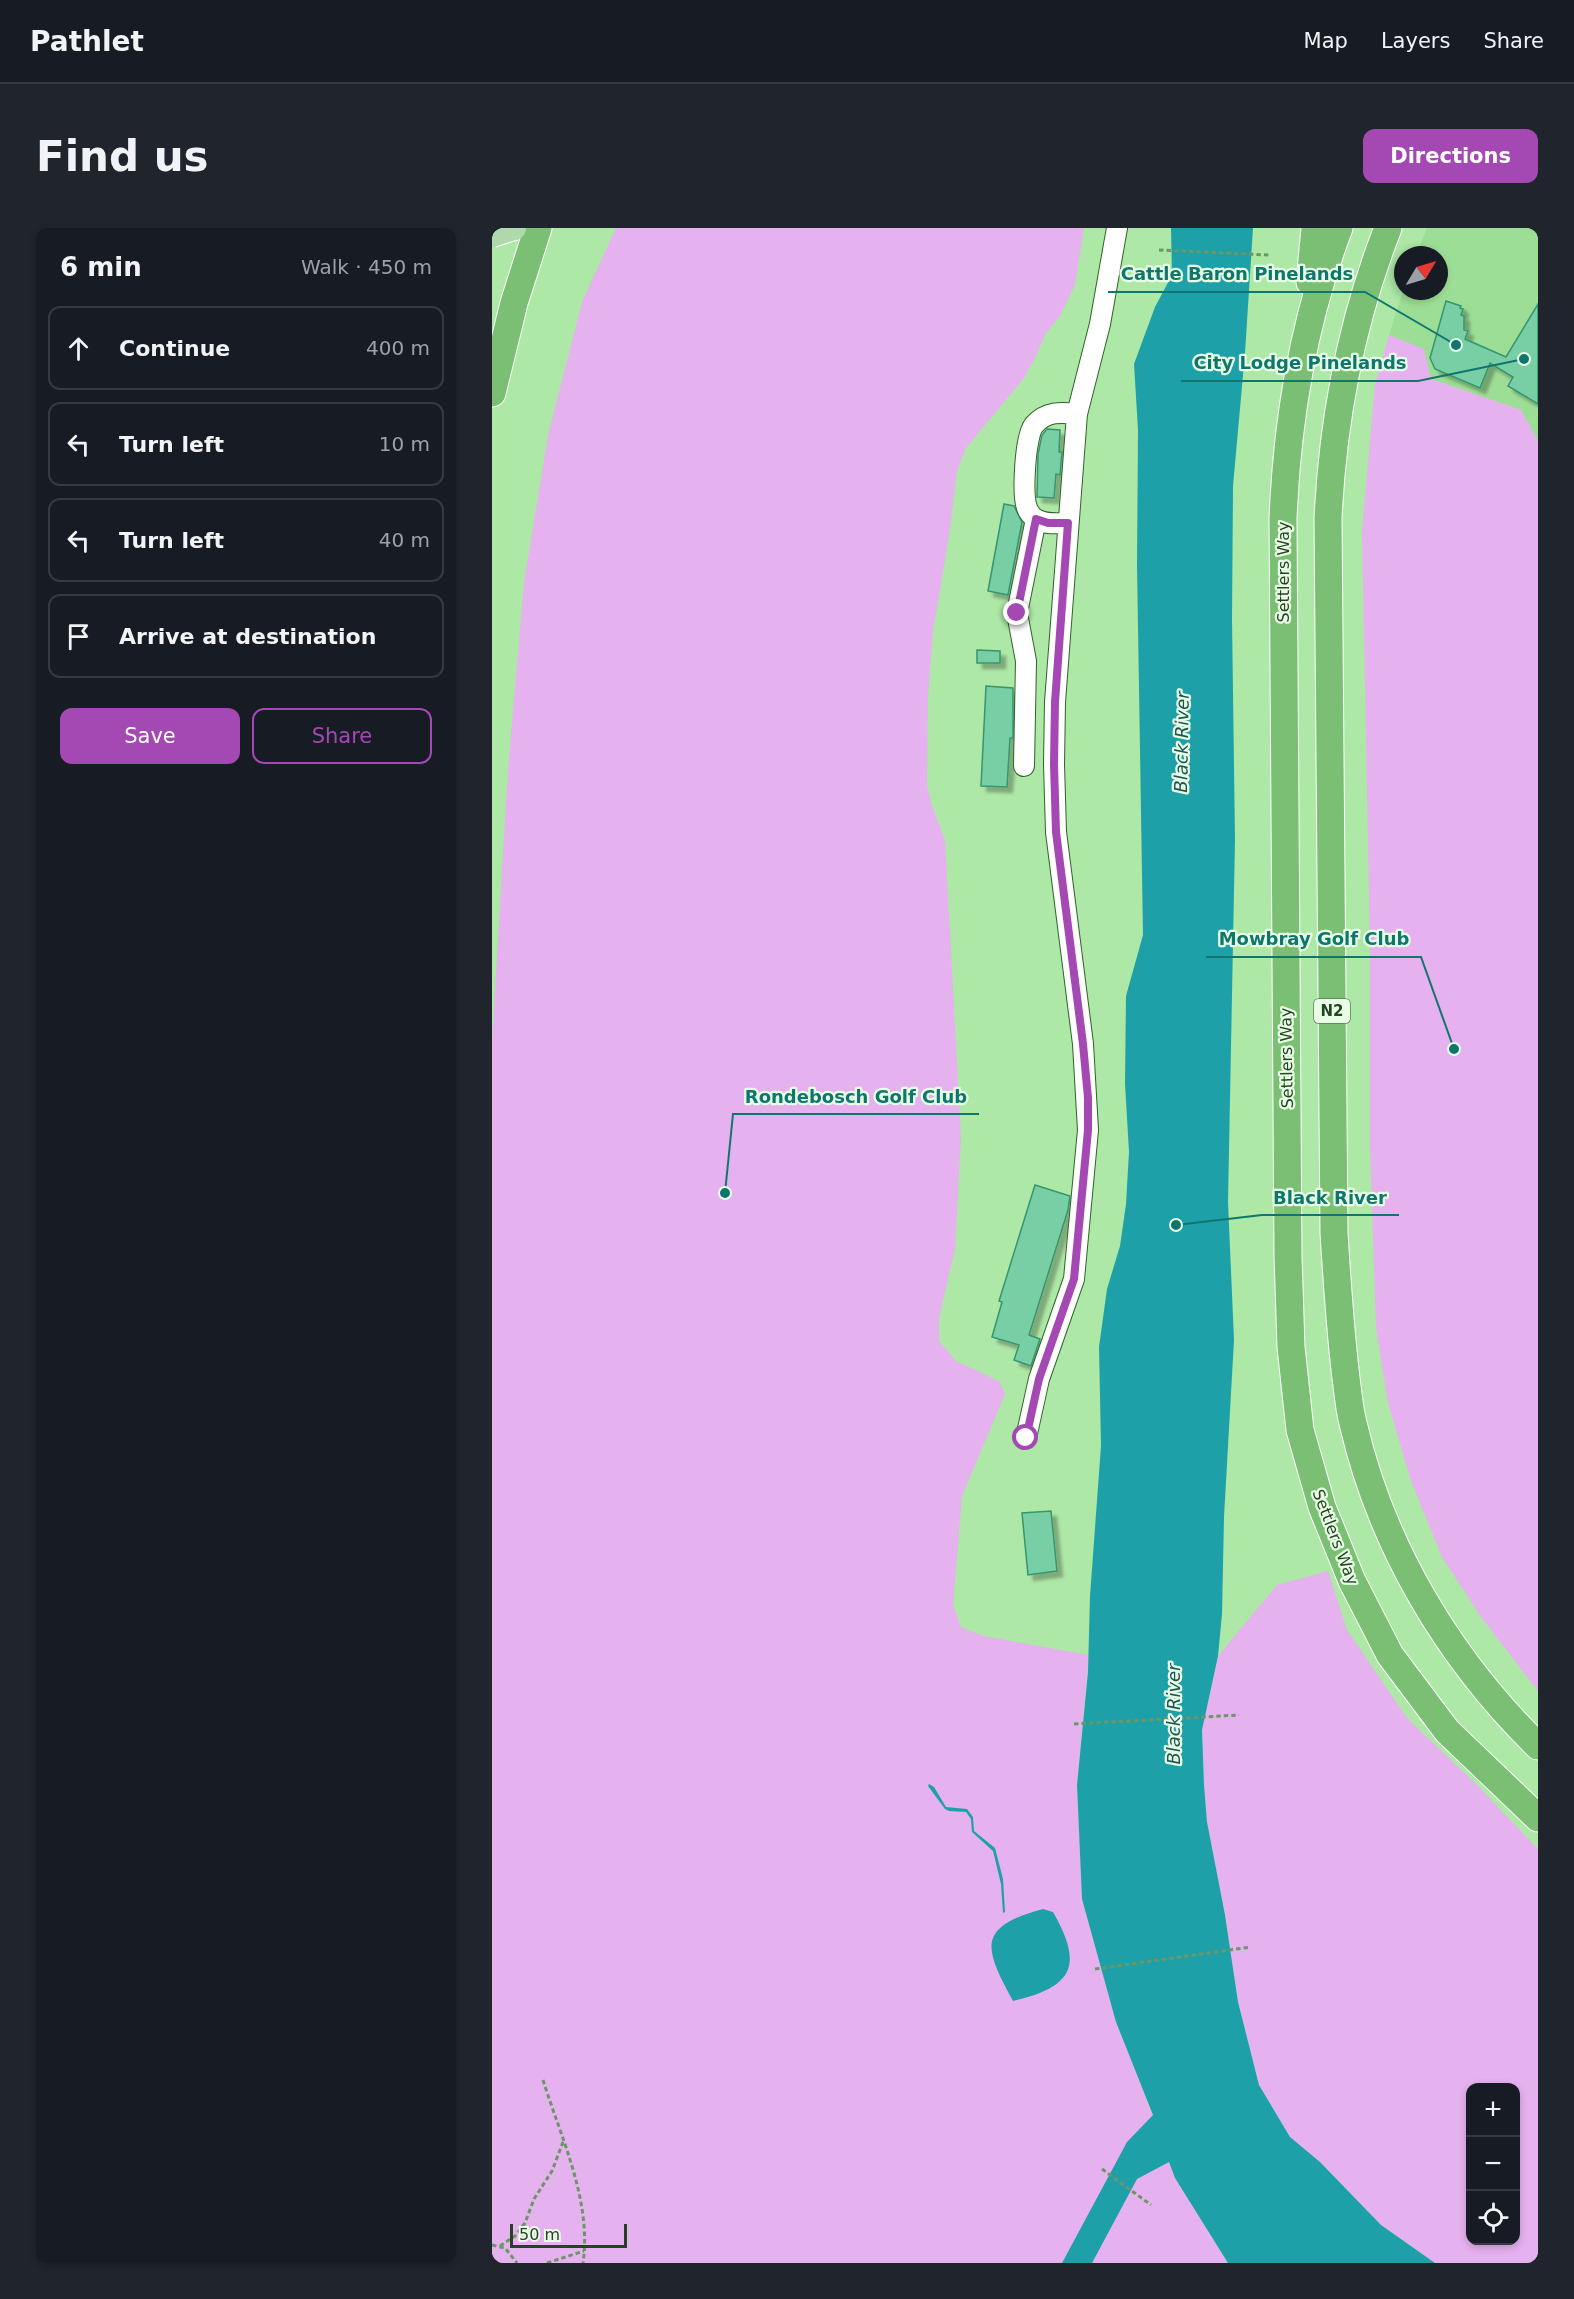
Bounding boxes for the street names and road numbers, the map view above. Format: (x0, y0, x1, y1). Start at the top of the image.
street label: Settlers Way (1274, 522, 1293, 622)
road number: N2 (1314, 999, 1350, 1023)
street label: Settlers Way (1276, 1007, 1297, 1109)
street label: Settlers Way (1309, 1487, 1362, 1588)

